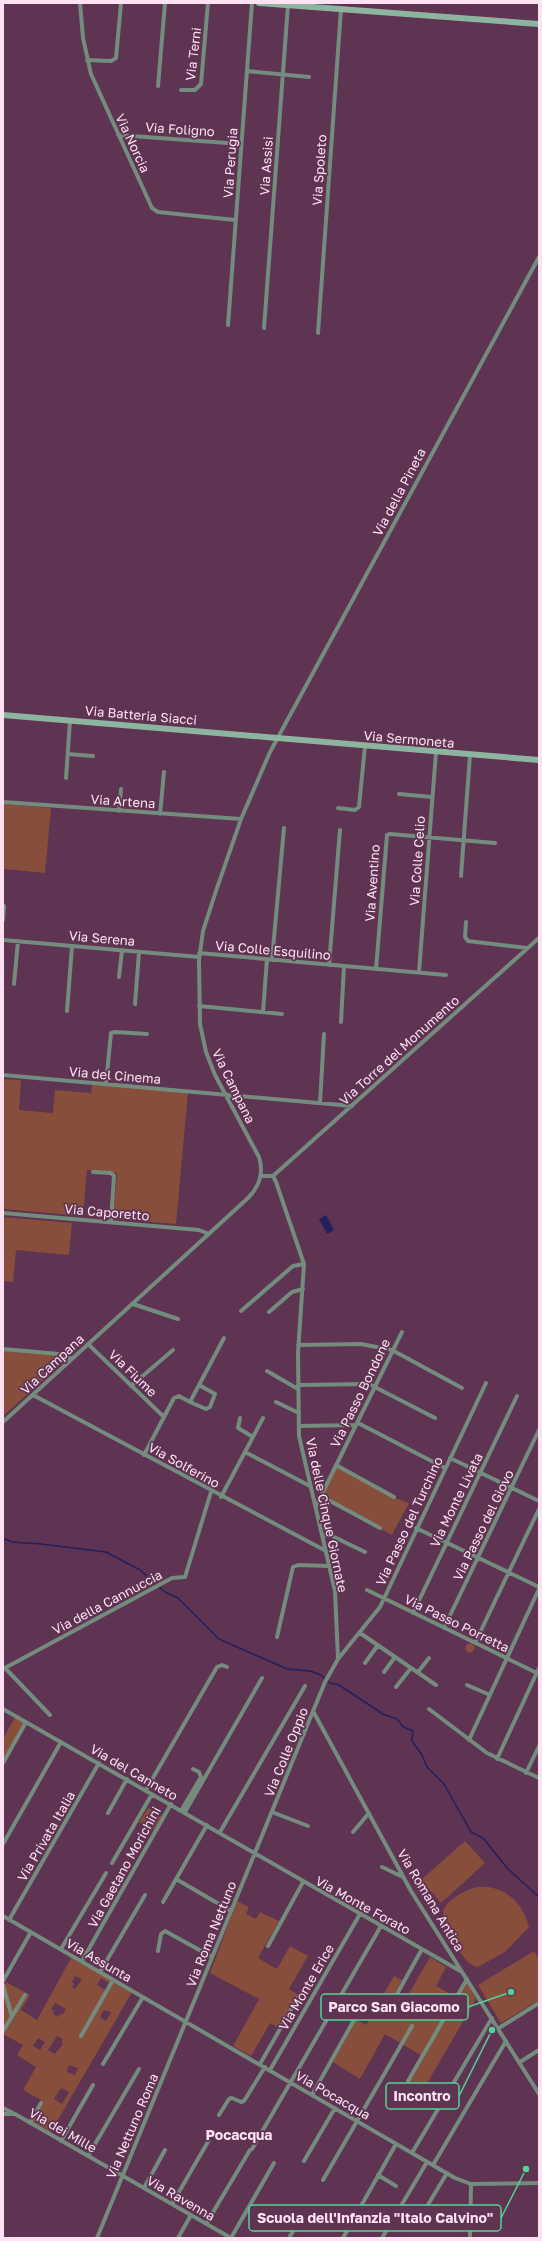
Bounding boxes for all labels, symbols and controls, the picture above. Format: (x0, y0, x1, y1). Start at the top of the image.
street label: Via Terni (182, 26, 204, 82)
street label: Via Norcia (112, 111, 154, 175)
street label: Via Foligno (145, 119, 215, 139)
street label: Via Perugia (220, 127, 240, 199)
street label: Via Spoleto (309, 134, 329, 206)
street label: Via Assisi (256, 136, 276, 196)
street label: Via della Pineta (369, 445, 429, 539)
street label: Via Batteria Siacci (84, 702, 198, 728)
street label: Via Sermoneta (363, 727, 455, 751)
street label: Via Artena (90, 791, 156, 811)
street label: Via Colle Celio (406, 815, 428, 907)
street label: Via Aventino (361, 844, 383, 922)
street label: Via Serena (68, 927, 136, 949)
street label: Via Colle Esquilino (215, 937, 332, 963)
street label: Via Torre del Monumento (336, 992, 462, 1108)
street label: Via Campana (209, 1046, 259, 1126)
street label: Via del Cinema (68, 1063, 162, 1087)
street label: Via Caporetto (64, 1200, 150, 1224)
street label: Via Campana (17, 1330, 87, 1398)
street label: Via Passo Bondone (327, 1336, 393, 1450)
street label: Via Fiume (106, 1346, 160, 1400)
street label: Via delle Cinque Giornate (303, 1436, 351, 1594)
street label: Via Solferino (145, 1439, 223, 1491)
street label: Via Monte Livata (426, 1450, 486, 1550)
street label: Via Passo del Turchino (372, 1454, 446, 1588)
street label: Via Passo del Giovo (449, 1467, 517, 1583)
street label: Via della Cannuccia (49, 1566, 165, 1638)
street label: Via Passo Porretta (402, 1591, 512, 1655)
street label: Via Colle Oppio (261, 1705, 311, 1799)
street label: Via del Canneto (87, 1740, 181, 1804)
street label: Via Privata Italia (14, 1788, 78, 1884)
street label: Via Gaetano Morichini (84, 1804, 164, 1930)
street label: Via Romana Antica (394, 1846, 468, 1954)
street label: Via Monte Forato (313, 1872, 413, 1938)
street label: Via Roma Nettuno (182, 1879, 240, 1989)
street label: Via Assunta (63, 1935, 135, 1985)
street label: Via Monte Erice (275, 1941, 337, 2033)
callout: Parco San Giacomo (321, 1994, 468, 2020)
text: Parco San Giacomo (328, 1998, 460, 2015)
street label: Via Pocacqua (293, 2067, 373, 2123)
street label: Via Nettuno Roma (103, 2071, 161, 2181)
callout: Incontro (386, 2083, 459, 2109)
text: Incontro (393, 2087, 451, 2104)
street label: Via dei Mille (26, 2104, 100, 2156)
district label: Pocacqua (206, 2126, 272, 2143)
street label: Via Ravenna (144, 2172, 218, 2224)
callout: Scuola dell'Infanzia "Italo Calvino" (249, 2205, 501, 2231)
text: Scuola dell'Infanzia "Italo Calvino" (257, 2209, 493, 2226)

